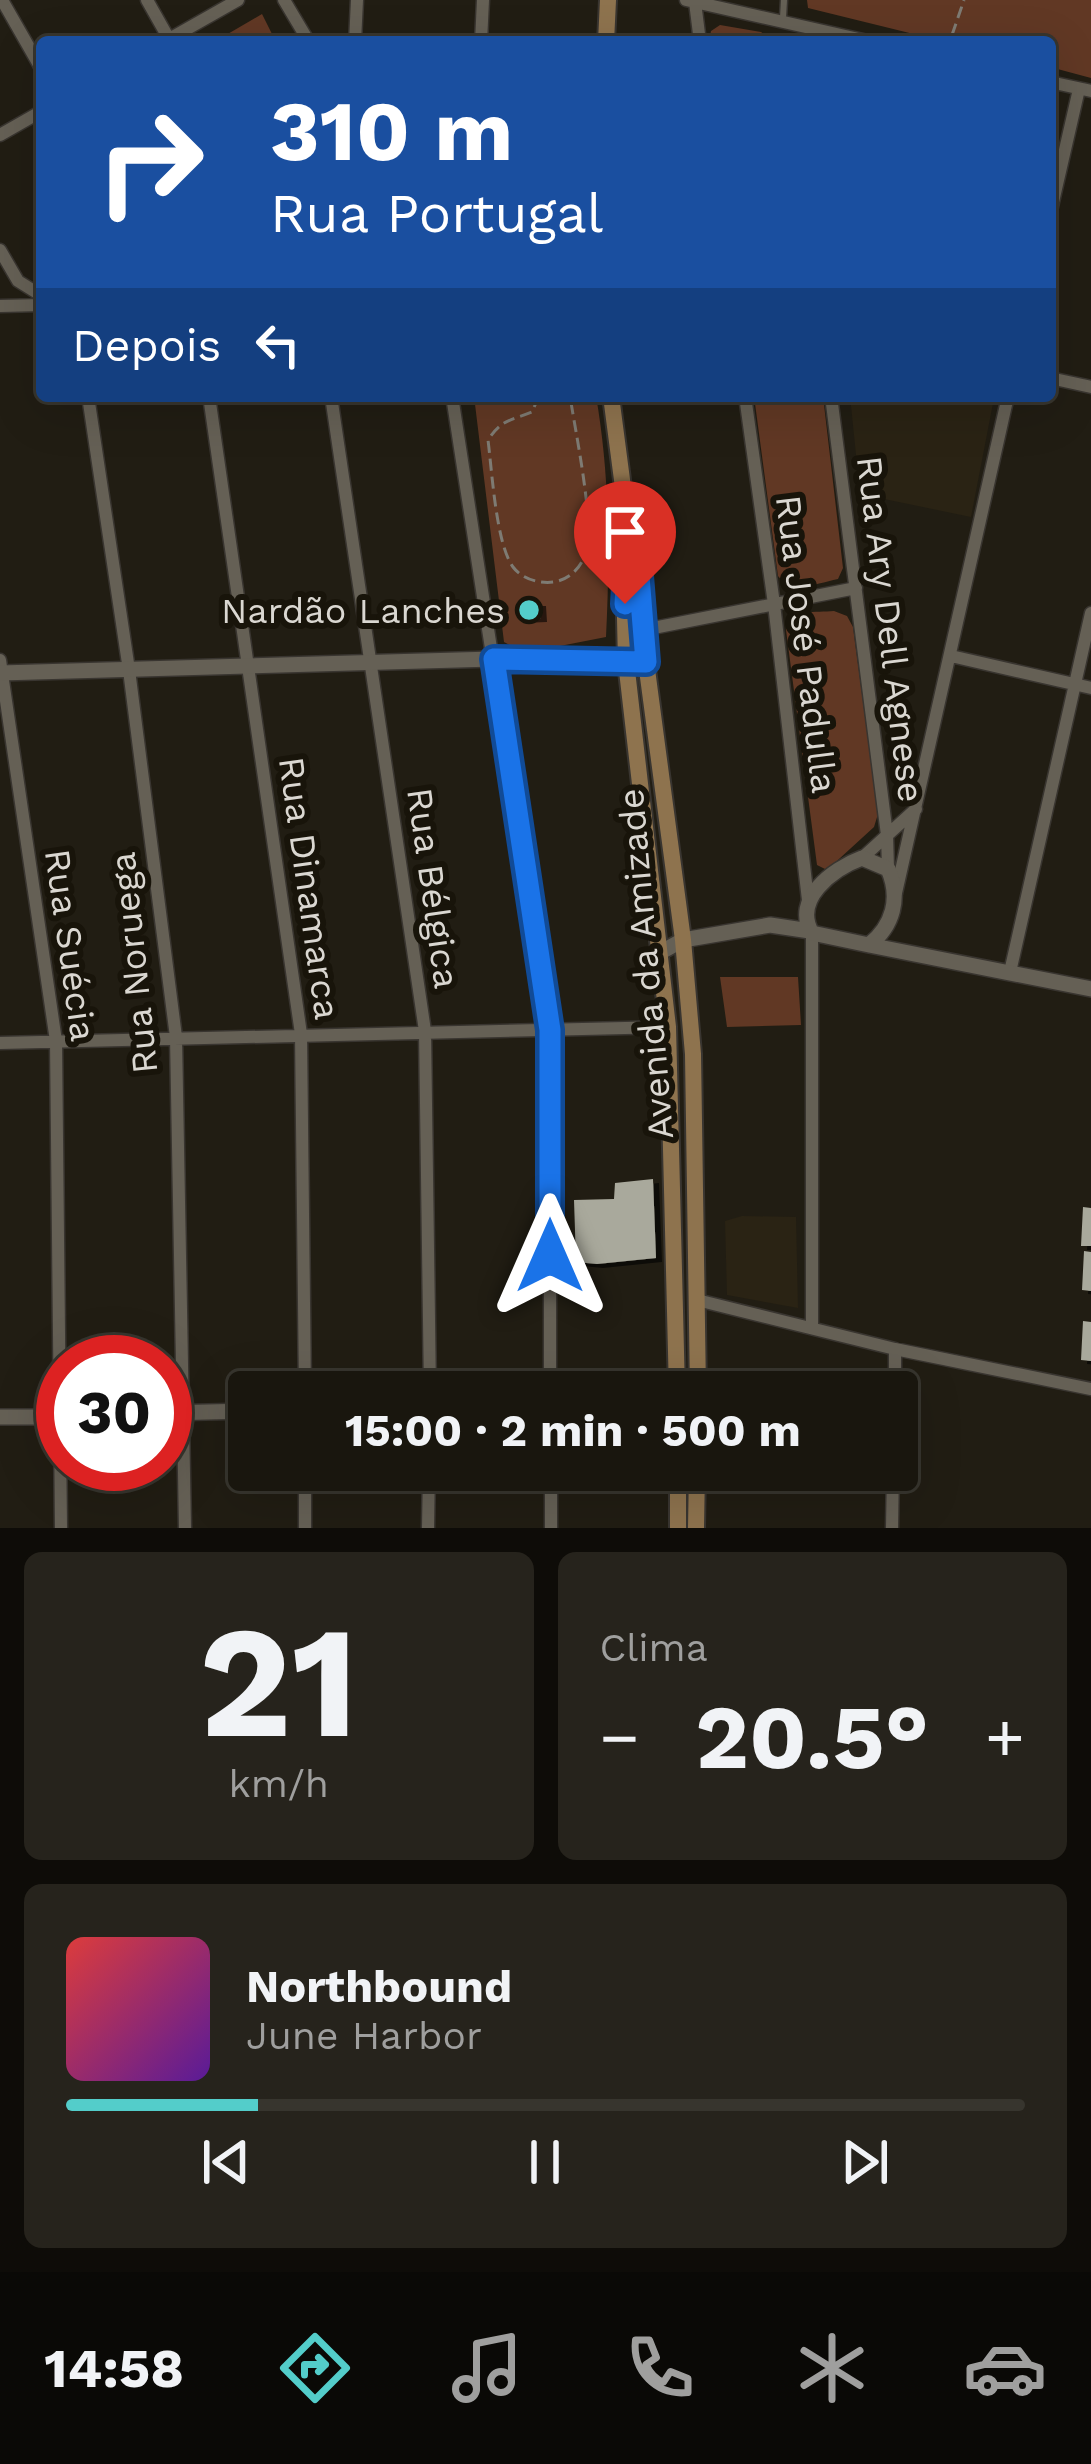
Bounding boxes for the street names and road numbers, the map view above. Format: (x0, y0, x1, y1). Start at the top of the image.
street label: Rua Ary Dell Agnese (848, 454, 932, 805)
street label: Rua José Padulla (767, 493, 845, 796)
street label: Rua Dinamarca (270, 754, 348, 1022)
street label: Rua Bélgica (398, 785, 468, 991)
street label: Avenida da Amizade (610, 787, 682, 1141)
street label: Rua Suécia (36, 846, 104, 1044)
street label: Rua Noruega (101, 850, 167, 1076)

